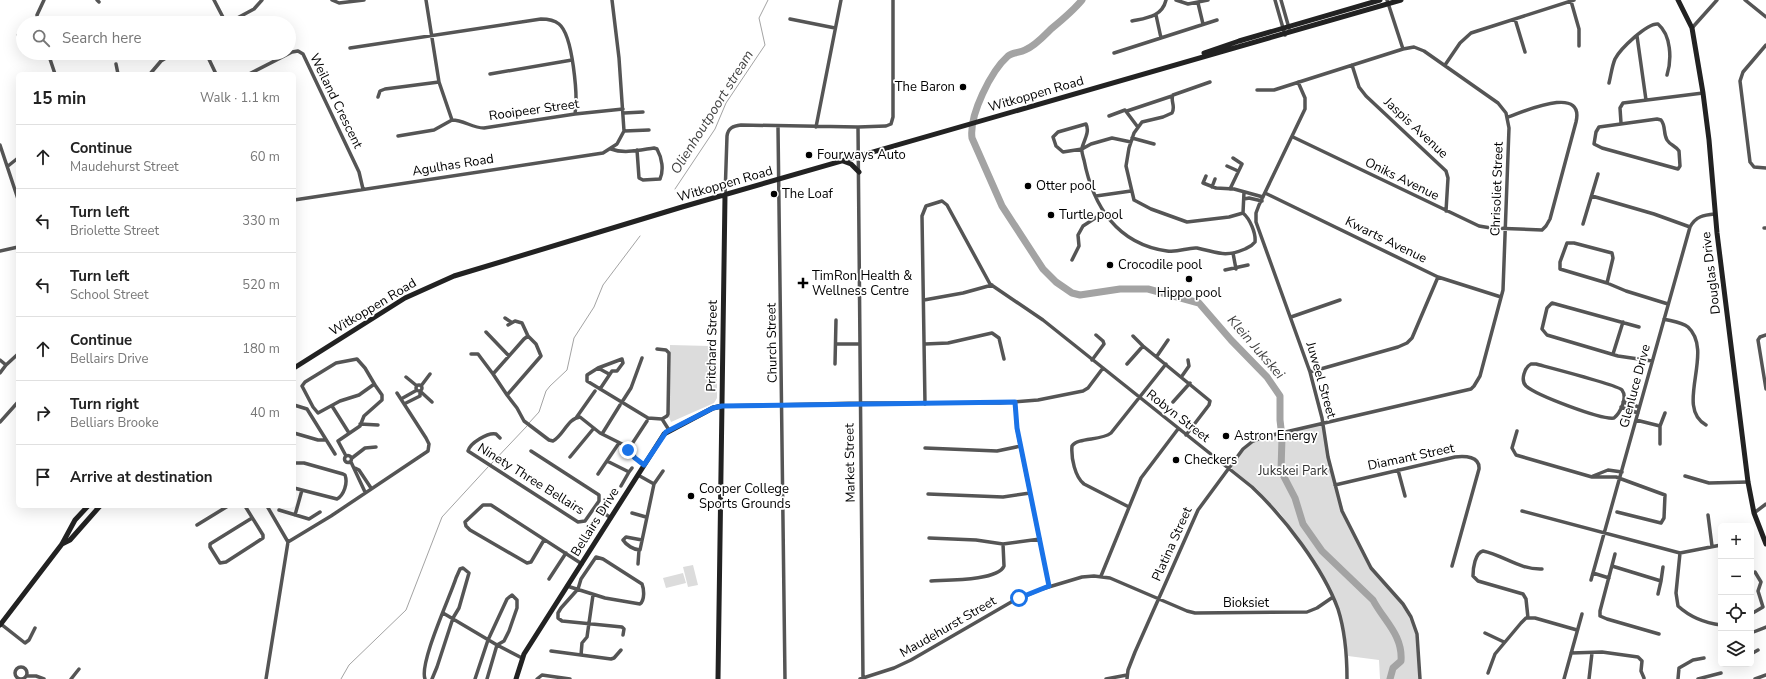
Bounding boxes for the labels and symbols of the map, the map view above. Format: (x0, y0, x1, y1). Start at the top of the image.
water label: Olienhoutpoort stream (666, 46, 758, 178)
street label: Weiland Crescent (305, 50, 367, 152)
street label: Witkoppen Road (986, 72, 1086, 116)
place label: The Baron (895, 78, 955, 96)
marker: The Baron (958, 82, 968, 92)
street label: Jaspis Avenue (1379, 93, 1452, 163)
street label: Rooipeer Street (488, 95, 581, 125)
street label: Chrisoliet Street (1486, 141, 1508, 236)
place label: Fourways Auto (817, 146, 906, 164)
street label: Agulhas Road (411, 150, 495, 180)
marker: Fourways Auto (804, 150, 814, 160)
street label: Oniks Avenue (1362, 153, 1442, 205)
street label: Witkoppen Road (675, 162, 775, 206)
place label: Otter pool (1036, 177, 1096, 195)
marker: Otter pool (1023, 181, 1033, 191)
place label: The Loaf (782, 185, 834, 203)
marker: The Loaf (769, 189, 779, 199)
place label: Turtle pool (1059, 206, 1123, 224)
marker: Turtle pool (1046, 210, 1056, 220)
street label: Kwarts Avenue (1342, 212, 1430, 268)
street label: Douglas Drive (1697, 231, 1725, 315)
place label: Crocodile pool (1118, 256, 1202, 274)
marker: Crocodile pool (1105, 260, 1115, 270)
place label: TimRon Health & Wellness Centre (812, 267, 912, 300)
street label: Witkoppen Road (326, 274, 420, 340)
marker: Hippo pool (1184, 274, 1194, 284)
marker: TimRon Health & Wellness Centre (797, 277, 809, 289)
place label: Hippo pool (1157, 284, 1221, 302)
street label: Pritchard Street (702, 300, 722, 392)
street label: Church Street (762, 302, 782, 383)
water label: Klein Jukskei (1223, 311, 1289, 383)
street label: Juweel Street (1301, 339, 1341, 421)
street label: Glenluce Drive (1615, 342, 1655, 430)
street label: Robyn Street (1142, 385, 1214, 447)
street label: Market Street (840, 423, 860, 503)
place label: Astron Energy (1234, 427, 1318, 445)
marker: Astron Energy (1221, 431, 1231, 441)
street label: Ninety Three Bellairs (474, 439, 588, 519)
street label: Diamant Street (1366, 439, 1456, 475)
route end (619, 441, 637, 459)
place label: Checkers (1184, 451, 1237, 469)
marker: Checkers (1171, 455, 1181, 465)
park label: Jukskei Park (1257, 462, 1328, 480)
place label: Cooper College Sports Grounds (699, 480, 791, 513)
street label: Bellairs Drive (567, 484, 623, 560)
marker: Cooper College Sports Grounds (686, 491, 696, 501)
street label: Platina Street (1148, 504, 1197, 584)
route start (1010, 589, 1028, 607)
street label: Maudehurst Street (896, 592, 1000, 662)
street label: Bioksiet (1223, 594, 1270, 612)

